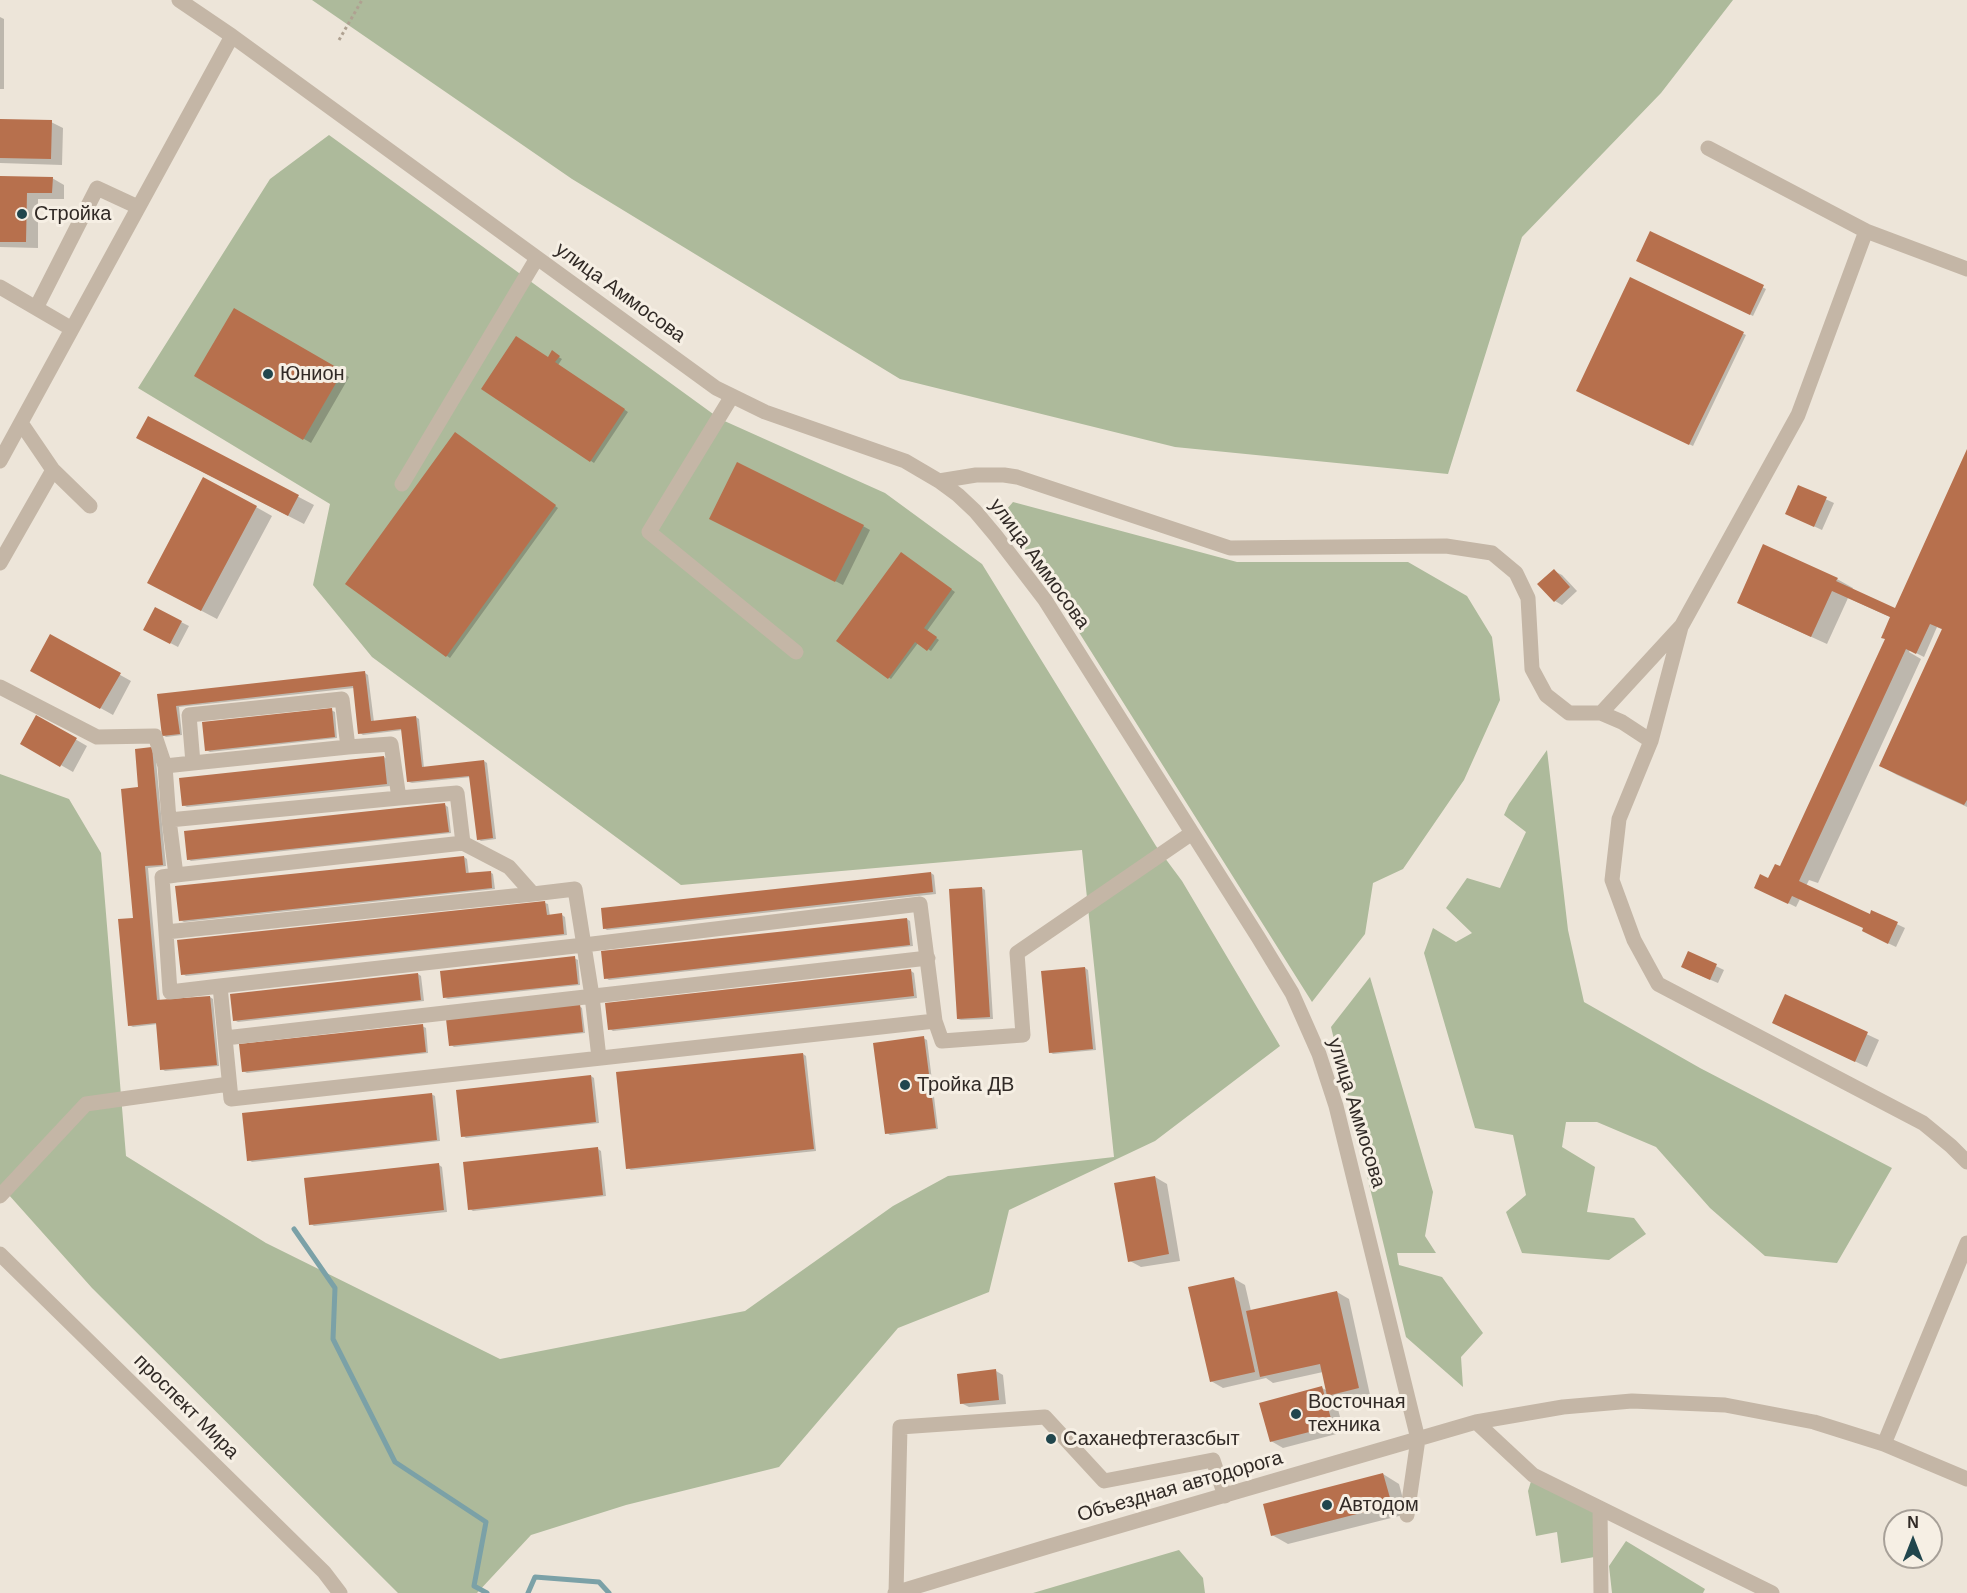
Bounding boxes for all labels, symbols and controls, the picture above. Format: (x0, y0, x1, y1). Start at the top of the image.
place label: Стройка (34, 202, 111, 226)
marker: Стройка (15, 207, 29, 221)
street label: улица Аммосова (550, 238, 690, 348)
place label: Юнион (280, 362, 345, 386)
marker: Юнион (261, 367, 275, 381)
street label: улица Аммосова (984, 494, 1094, 634)
street label: улица Аммосова (1322, 1035, 1390, 1191)
place label: Тройка ДВ (917, 1073, 1014, 1097)
marker: Тройка ДВ (898, 1078, 912, 1092)
street label: проспект Мира (128, 1349, 244, 1465)
place label: Восточная техника (1308, 1390, 1406, 1437)
marker: Восточная техника (1289, 1407, 1303, 1421)
place label: Саханефтегазсбыт (1063, 1427, 1240, 1451)
marker: Саханефтегазсбыт (1044, 1432, 1058, 1446)
street label: Объездная автодорога (1075, 1446, 1285, 1528)
place label: Автодом (1339, 1493, 1419, 1517)
marker: Автодом (1320, 1498, 1334, 1512)
north arrow (1883, 1509, 1943, 1569)
text: N (1907, 1514, 1919, 1531)

